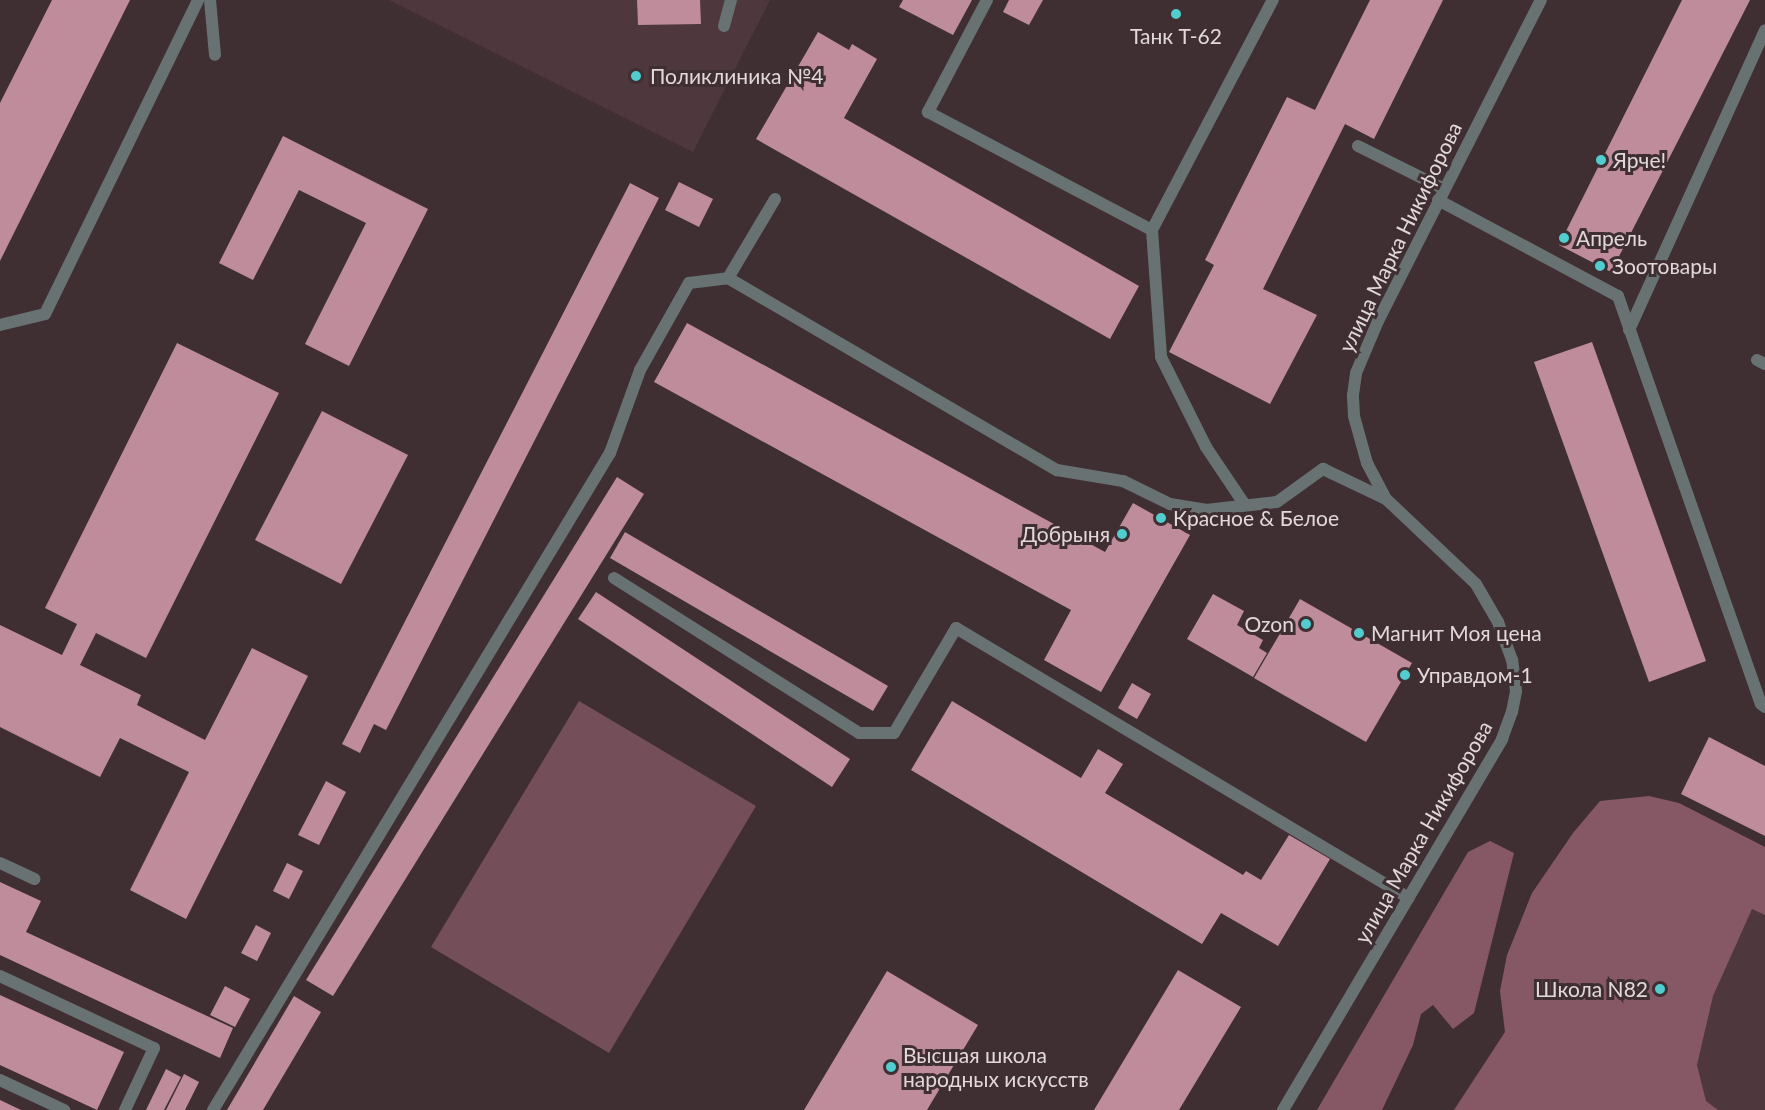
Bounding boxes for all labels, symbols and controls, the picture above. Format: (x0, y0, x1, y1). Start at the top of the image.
marker: Танк Т-62 (1169, 7, 1183, 21)
place label: Танк Т-62 (1130, 23, 1222, 49)
place label: Поликлиника №4 (650, 63, 823, 89)
marker: Поликлиника №4 (627, 67, 645, 85)
street label: улица Марка Никифорова (1333, 118, 1467, 356)
place label: Ярче! (1613, 147, 1666, 173)
marker: Ярче! (1594, 153, 1608, 167)
place label: Апрель (1576, 225, 1647, 251)
marker: Апрель (1557, 231, 1571, 245)
place label: Зоотовары (1612, 253, 1717, 279)
marker: Зоотовары (1593, 259, 1607, 273)
place label: Красное & Белое (1173, 505, 1339, 531)
marker: Красное & Белое (1154, 511, 1168, 525)
place label: Добрыня (1021, 521, 1110, 547)
marker: Добрыня (1115, 527, 1129, 541)
place label: Ozon (1245, 611, 1294, 637)
marker: Ozon (1299, 617, 1313, 631)
place label: Магнит Моя цена (1371, 620, 1542, 646)
marker: Магнит Моя цена (1352, 626, 1366, 640)
place label: Управдом-1 (1417, 662, 1533, 688)
marker: Управдом-1 (1398, 668, 1412, 682)
street label: улица Марка Никифорова (1349, 716, 1497, 948)
place label: Школа N82 (1535, 976, 1648, 1002)
marker: Школа N82 (1653, 982, 1667, 996)
place label: Высшая школа народных искусств (903, 1042, 1089, 1092)
marker: Высшая школа народных искусств (884, 1060, 898, 1074)

